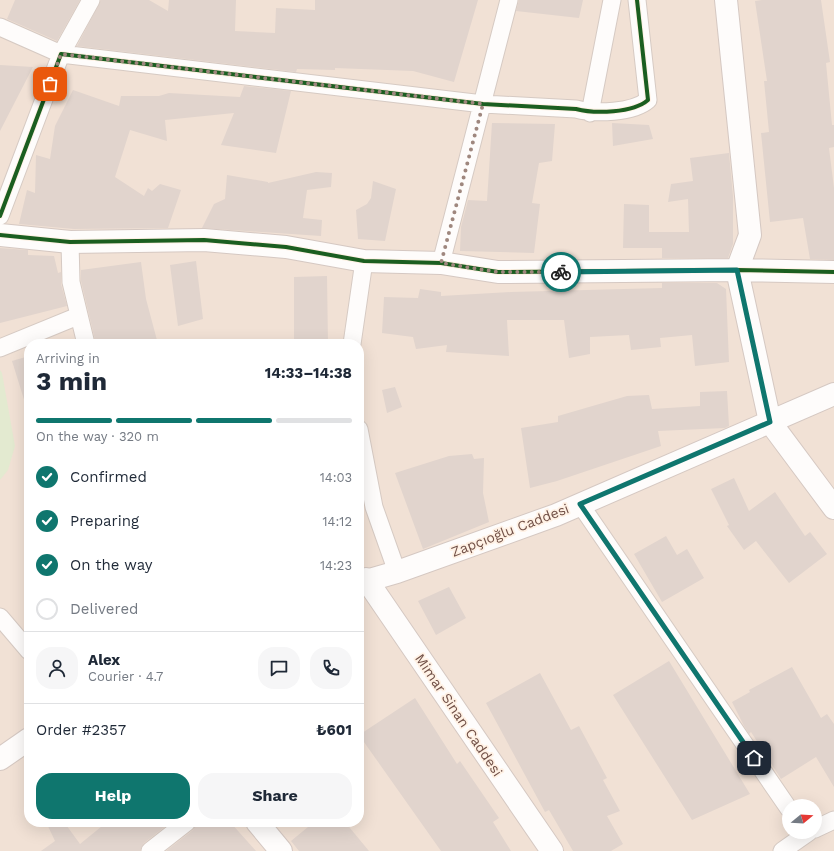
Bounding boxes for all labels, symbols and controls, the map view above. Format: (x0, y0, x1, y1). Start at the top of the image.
pin (33, 67, 67, 101)
icon: bag (39, 73, 61, 95)
courier (541, 252, 581, 292)
icon: bike (550, 261, 572, 283)
text: Arriving in (36, 351, 100, 366)
text: 14:33–14:38 (265, 364, 352, 382)
text: 3 min (36, 366, 107, 396)
text: On the way · 320 m (36, 429, 159, 444)
icon: check (36, 466, 58, 488)
text: Confirmed (70, 468, 147, 486)
text: 14:03 (320, 470, 352, 485)
street label: Zapçıoğlu Caddesi (449, 500, 571, 560)
icon: check (36, 510, 58, 532)
text: Preparing (70, 512, 139, 530)
text: 14:12 (322, 514, 352, 529)
icon: check (36, 554, 58, 576)
text: On the way (70, 556, 152, 574)
text: 14:23 (320, 558, 352, 573)
text: Delivered (70, 600, 138, 618)
button: person (36, 647, 78, 689)
button: chat (258, 647, 300, 689)
button: phone (310, 647, 352, 689)
text: Alex (88, 651, 120, 669)
street label: Mimar Sinan Caddesi (412, 651, 506, 779)
text: Courier · 4.7 (88, 669, 163, 684)
text: Order #2357 (36, 721, 126, 739)
text: ₺601 (316, 721, 352, 739)
pin (737, 741, 771, 775)
icon: home (743, 747, 765, 769)
button: Help (36, 773, 190, 819)
button: Share (198, 773, 352, 819)
north arrow (782, 799, 822, 839)
map controls (782, 799, 822, 839)

